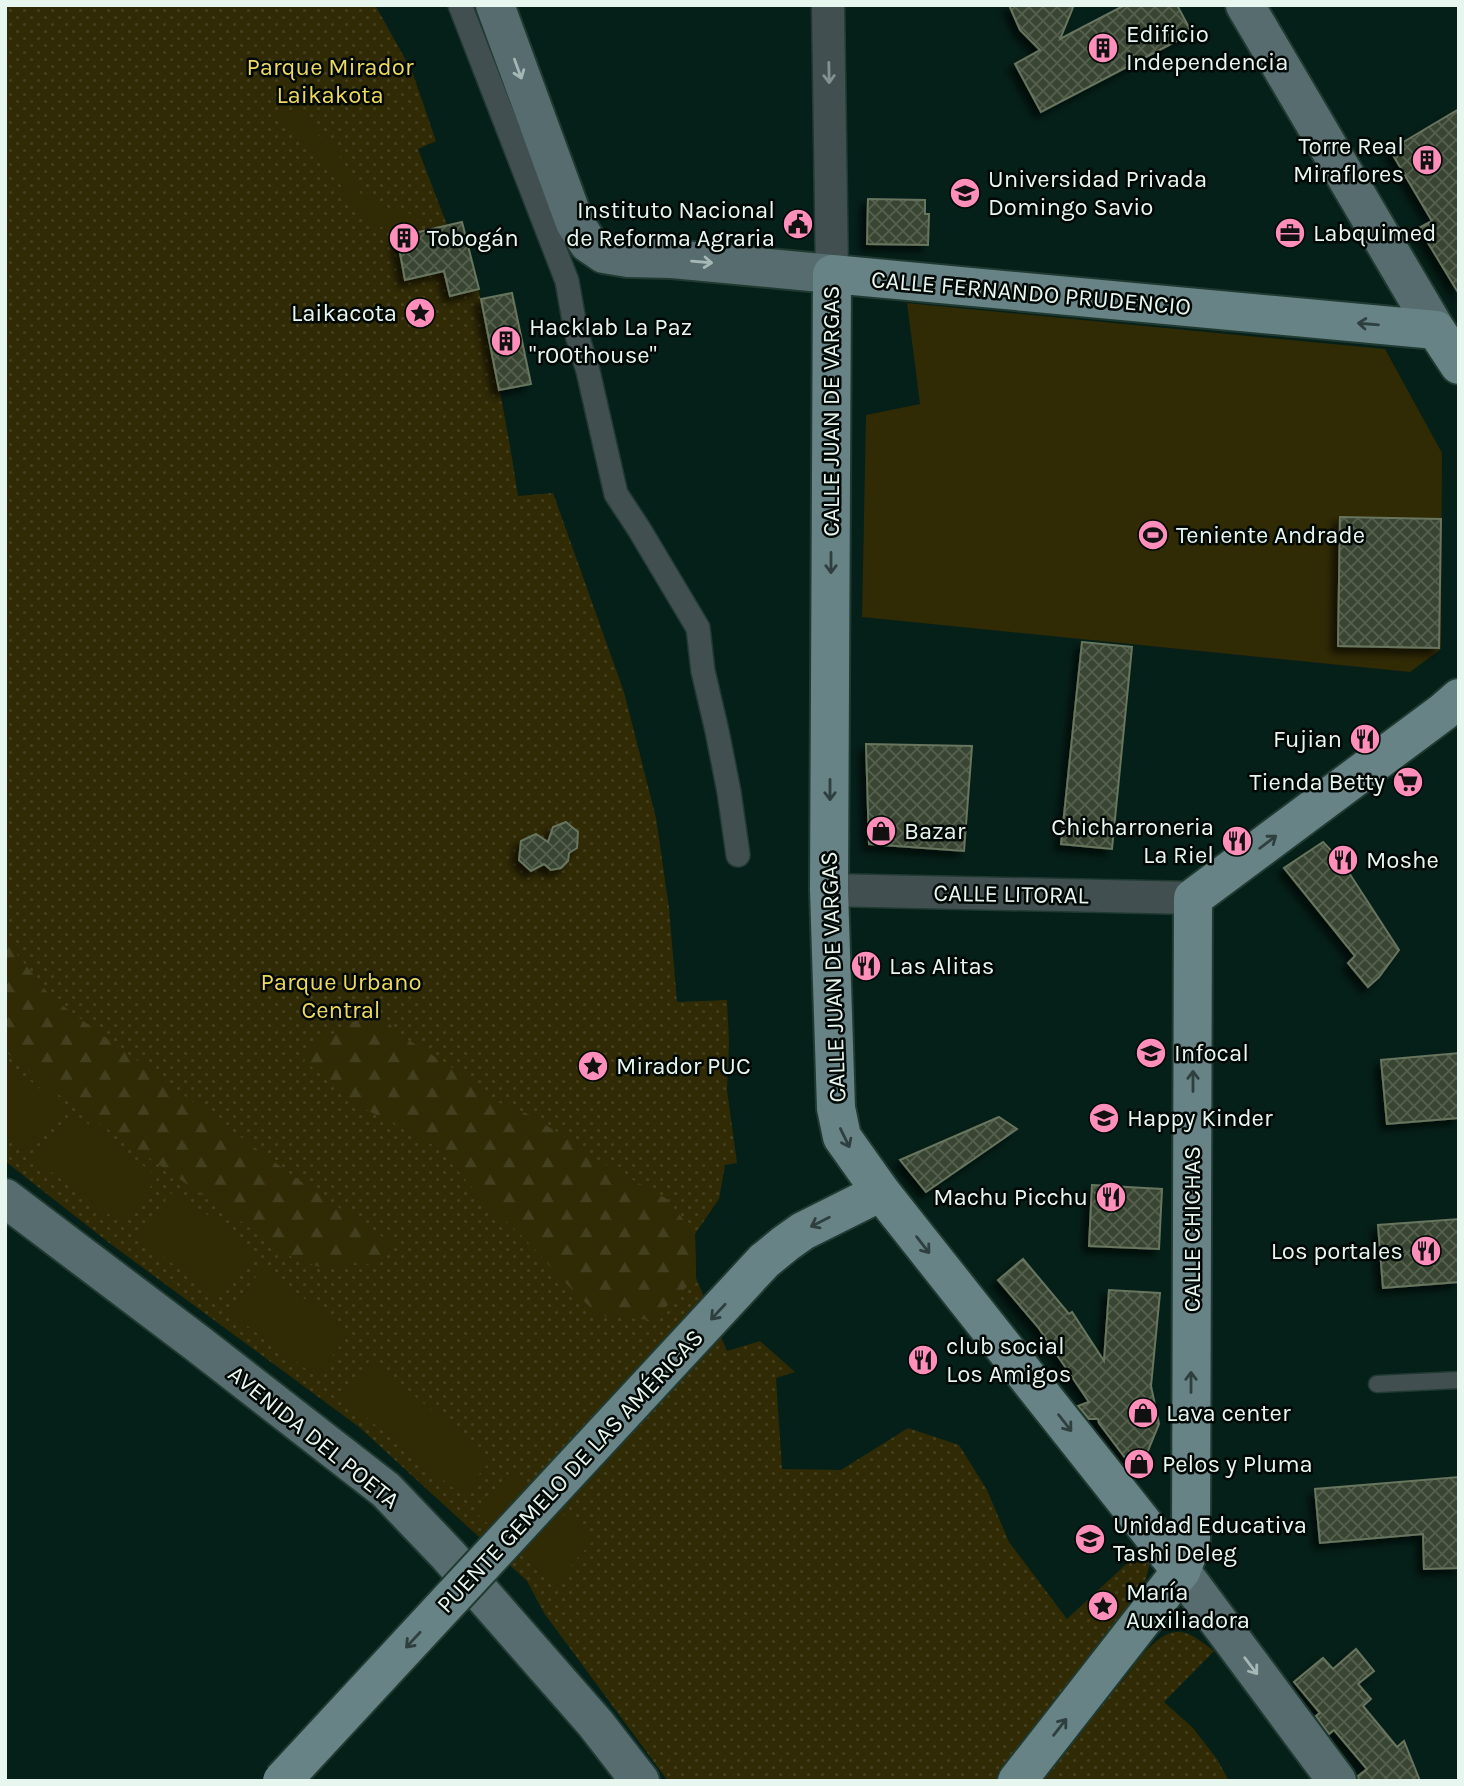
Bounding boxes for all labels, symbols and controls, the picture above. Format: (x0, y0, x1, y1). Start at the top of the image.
place label: Edificio Independencia (1126, 20, 1288, 76)
building icon: Edificio Independencia (1086, 31, 1120, 65)
park label: Parque Mirador Laikakota (246, 53, 414, 109)
one-way arrow (513, 58, 525, 80)
one-way arrow (822, 62, 835, 85)
place label: Torre Real Miraflores (1293, 132, 1404, 188)
building icon: Torre Real Miraflores (1410, 143, 1444, 177)
place label: Universidad Privada Domingo Savio (988, 165, 1207, 221)
school or university icon: Universidad Privada Domingo Savio (948, 176, 982, 210)
place label: Instituto Nacional de Reforma Agraria (566, 196, 775, 252)
public building icon: Instituto Nacional de Reforma Agraria (781, 207, 815, 241)
office icon: Labquimed (1273, 216, 1307, 250)
place label: Labquimed (1313, 219, 1436, 247)
building icon: Tobogán (387, 221, 421, 255)
place label: Tobogán (427, 224, 519, 252)
one-way arrow (690, 256, 713, 269)
street label: CALLE FERNANDO PRUDENCIO (870, 265, 1192, 321)
street label: CALLE JUAN DE VARGAS (817, 285, 845, 537)
place icon: Laikacota (403, 296, 437, 330)
place label: Laikacota (291, 299, 397, 327)
place label: Hacklab La Paz "r00thouse" (529, 313, 692, 369)
one-way arrow (1357, 317, 1379, 330)
building icon: Hacklab La Paz "r00thouse" (489, 324, 523, 358)
sports icon: Teniente Andrade (1136, 518, 1170, 552)
place label: Teniente Andrade (1176, 521, 1365, 549)
one-way arrow (824, 551, 837, 574)
restaurant icon: Fujian (1348, 722, 1382, 756)
place label: Fujian (1273, 725, 1342, 753)
supermarket icon: Tienda Betty (1391, 765, 1425, 799)
place label: Tienda Betty (1249, 768, 1385, 796)
one-way arrow (823, 779, 837, 802)
place label: Chicharroneria La Riel (1051, 813, 1214, 869)
shop icon: Bazar (864, 814, 898, 848)
place label: Bazar (904, 817, 966, 845)
restaurant icon: Chicharroneria La Riel (1220, 824, 1254, 858)
one-way arrow (1258, 835, 1277, 850)
restaurant icon: Moshe (1326, 843, 1360, 877)
place label: Moshe (1366, 846, 1439, 874)
street label: CALLE JUAN DE VARGAS (815, 851, 851, 1103)
street label: CALLE LITORAL (933, 879, 1090, 909)
restaurant icon: Las Alitas (849, 949, 883, 983)
place label: Las Alitas (889, 952, 994, 980)
park label: Parque Urbano Central (260, 968, 422, 1024)
school or university icon: Infocal (1134, 1036, 1168, 1070)
place label: Infocal (1174, 1039, 1249, 1067)
place icon: Mirador PUC (576, 1049, 610, 1083)
place label: Mirador PUC (616, 1052, 751, 1080)
one-way arrow (1186, 1070, 1200, 1093)
school or university icon: Happy Kinder (1087, 1101, 1121, 1135)
place label: Happy Kinder (1127, 1104, 1273, 1132)
one-way arrow (839, 1128, 852, 1149)
street label: CALLE CHICHAS (1178, 1146, 1206, 1312)
restaurant icon: Machu Picchu (1094, 1180, 1128, 1214)
place label: Machu Picchu (933, 1183, 1088, 1211)
one-way arrow (810, 1216, 831, 1230)
restaurant icon: Los portales (1409, 1234, 1443, 1268)
one-way arrow (916, 1236, 931, 1254)
place label: Los portales (1271, 1237, 1403, 1265)
one-way arrow (709, 1303, 726, 1320)
street label: PUENTE GEMELO DE LAS AMÉRICAS (430, 1323, 709, 1619)
place label: club social Los Amigos (946, 1332, 1071, 1388)
restaurant icon: club social Los Amigos (906, 1343, 940, 1377)
street label: AVENIDA DEL POETA (223, 1359, 405, 1515)
one-way arrow (1184, 1371, 1198, 1394)
shop icon: Lava center (1126, 1396, 1160, 1430)
place label: Lava center (1166, 1399, 1291, 1427)
one-way arrow (1057, 1414, 1072, 1432)
shop icon: Pelos y Pluma (1122, 1447, 1156, 1481)
place label: Pelos y Pluma (1162, 1450, 1313, 1478)
place label: Unidad Educativa Tashi Deleg (1113, 1511, 1307, 1567)
school or university icon: Unidad Educativa Tashi Deleg (1073, 1522, 1107, 1556)
place label: María Auxiliadora (1126, 1578, 1250, 1634)
place icon: María Auxiliadora (1086, 1589, 1120, 1623)
one-way arrow (405, 1631, 421, 1649)
one-way arrow (1243, 1656, 1258, 1675)
one-way arrow (1052, 1719, 1067, 1737)

